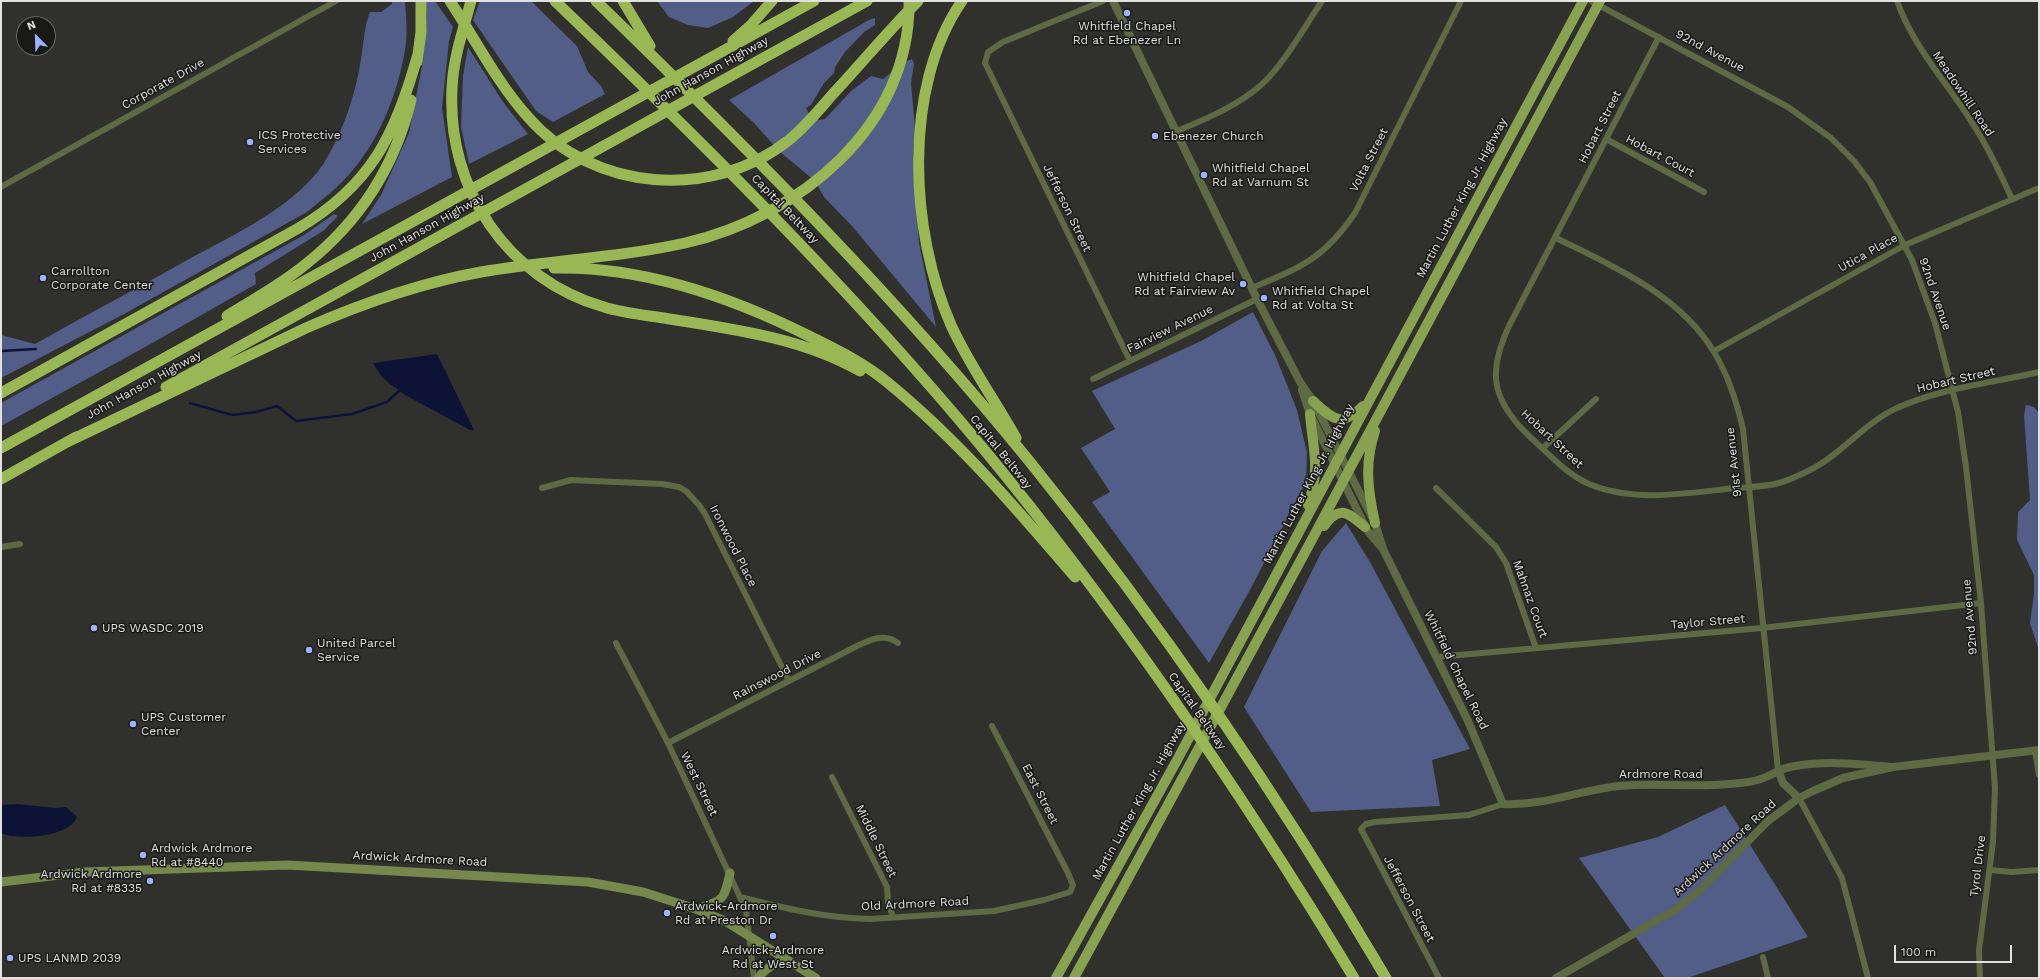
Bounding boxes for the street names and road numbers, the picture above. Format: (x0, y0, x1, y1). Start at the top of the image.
street label: 92nd Avenue (1673, 27, 1747, 75)
street label: John Hanson Highway (651, 33, 771, 109)
street label: Meadowhill Road (1929, 49, 1997, 139)
street label: Corporate Drive (119, 55, 207, 113)
street label: Hobart Street (1575, 88, 1625, 166)
street label: Martin Luther King Jr. Highway (1414, 115, 1510, 281)
street label: Volta Street (1347, 126, 1391, 194)
street label: Hobart Court (1623, 132, 1697, 180)
street label: Jefferson Street (1040, 162, 1094, 254)
street label: Capital Beltway (748, 171, 822, 247)
street label: John Hanson Highway (367, 190, 487, 266)
street label: Utica Place (1836, 231, 1900, 275)
street label: 92nd Avenue (1916, 256, 1954, 332)
street label: Fairview Avenue (1124, 302, 1216, 356)
street label: John Hanson Highway (84, 347, 204, 423)
street label: Hobart Street (1915, 364, 1997, 396)
street label: Martin Luther King Jr. Highway (1261, 401, 1357, 567)
street label: Hobart Street (1518, 406, 1586, 472)
street label: Capital Beltway (967, 412, 1035, 492)
street label: 91st Avenue (1723, 426, 1745, 498)
street label: Ironwood Place (706, 503, 760, 589)
street label: Mahnaz Court (1509, 558, 1551, 640)
street label: 92nd Avenue (1960, 579, 1980, 655)
street label: Whitfield Chapel Road (1421, 608, 1491, 732)
street label: Taylor Street (1670, 612, 1746, 632)
street label: Rainswood Drive (730, 647, 824, 703)
street label: Capital Beltway (1165, 670, 1229, 752)
street label: Martin Luther King Jr. Highway (1089, 719, 1189, 883)
street label: West Street (677, 750, 721, 818)
street label: East Street (1019, 761, 1061, 827)
street label: Ardmore Road (1619, 767, 1703, 781)
street label: Ardwick Ardmore Road (1671, 797, 1779, 899)
street label: Middle Street (852, 802, 900, 880)
street label: Tyrol Drive (1967, 834, 1989, 898)
street label: Ardwick Ardmore Road (352, 848, 488, 870)
street label: Jefferson Street (1380, 853, 1438, 945)
street label: Old Ardmore Road (861, 894, 969, 914)

